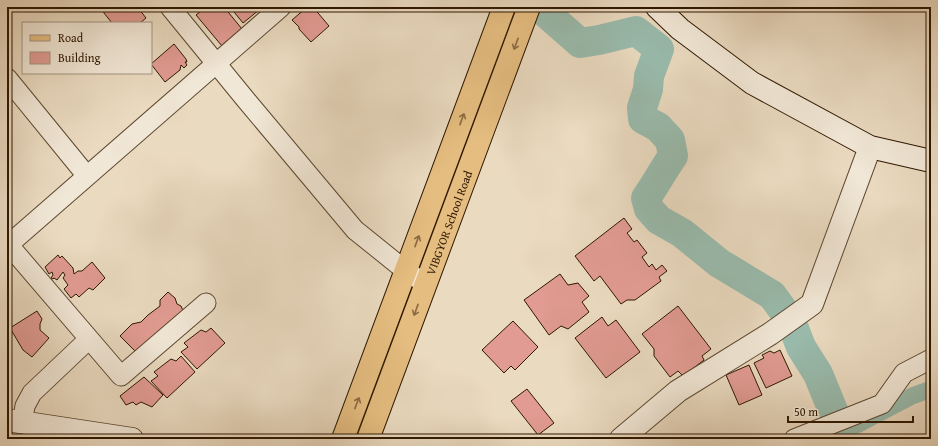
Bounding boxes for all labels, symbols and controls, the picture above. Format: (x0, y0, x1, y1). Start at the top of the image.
legend (22, 22, 152, 74)
text: Road (58, 29, 84, 46)
one-way arrow (511, 37, 519, 49)
text: Building (58, 49, 101, 66)
one-way arrow (459, 114, 467, 126)
street label: VIBGYOR School Road (421, 167, 476, 277)
one-way arrow (414, 236, 422, 248)
one-way arrow (412, 303, 420, 315)
one-way arrow (354, 397, 362, 409)
scale bar (788, 398, 913, 424)
text: 50 m (794, 403, 818, 420)

